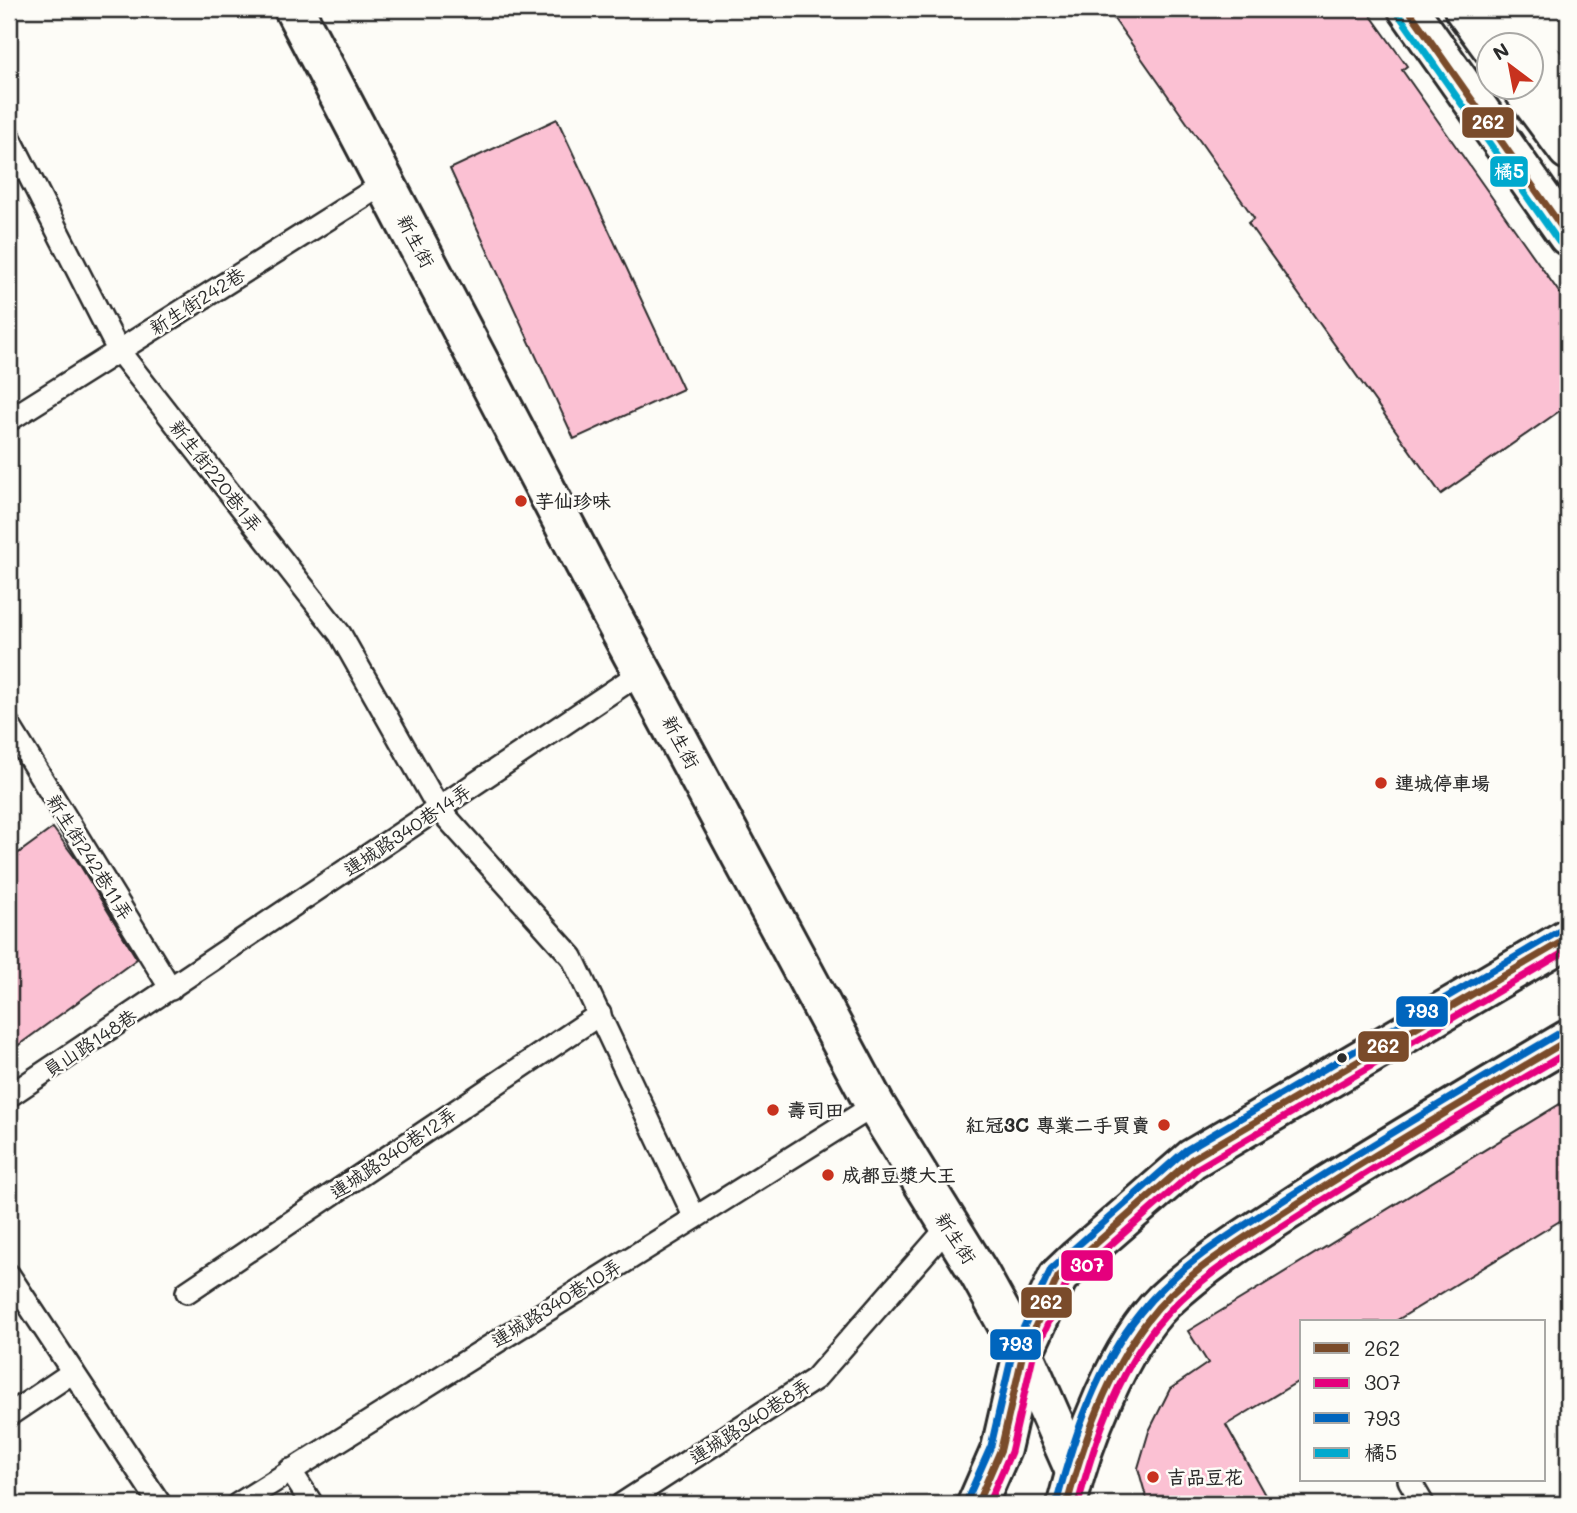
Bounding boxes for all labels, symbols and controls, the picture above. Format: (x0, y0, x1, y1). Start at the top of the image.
north arrow (1476, 32, 1546, 102)
text: N (1488, 37, 1513, 66)
line badge: 262 (1461, 106, 1515, 139)
text: 262 (1472, 109, 1504, 134)
line badge: 橘5 (1489, 155, 1529, 188)
text: 橘5 (1494, 158, 1524, 183)
street label: 新生街 (392, 210, 441, 272)
street label: 新生街242巷 (144, 261, 249, 340)
street label: 新生街220巷1弄 (165, 414, 268, 537)
place label: 芋仙珍味 (535, 488, 611, 513)
marker: 芋仙珍味 (513, 493, 529, 509)
street label: 新生街 (657, 711, 706, 773)
place label: 連城停車場 (1395, 770, 1490, 795)
marker: 連城停車場 (1373, 775, 1389, 791)
street label: 連城路340巷14弄 (338, 778, 475, 882)
street label: 新生街242巷11弄 (42, 789, 139, 925)
line badge: 793 (1395, 995, 1449, 1028)
text: 793 (1405, 998, 1439, 1023)
street label: 員山路148巷 (38, 1003, 141, 1082)
line badge: 262 (1357, 1030, 1410, 1063)
text: 262 (1367, 1033, 1399, 1058)
unlabelled marker (1335, 1051, 1349, 1065)
place label: 壽司田 (787, 1097, 844, 1122)
street label: 連城路340巷12弄 (324, 1101, 461, 1204)
marker: 壽司田 (765, 1102, 781, 1118)
place label: 紅冠3C 專業二手買賣 (966, 1112, 1150, 1137)
marker: 紅冠3C 專業二手買賣 (1156, 1117, 1172, 1133)
place label: 成都豆漿大王 (842, 1162, 956, 1187)
marker: 成都豆漿大王 (820, 1167, 836, 1183)
street label: 新生街 (930, 1207, 982, 1268)
line badge: 307 (1060, 1249, 1114, 1282)
street label: 連城路340巷10弄 (486, 1252, 626, 1353)
text: 307 (1070, 1252, 1105, 1277)
line badge: 262 (1020, 1286, 1073, 1319)
text: 262 (1030, 1289, 1062, 1314)
legend (1300, 1320, 1546, 1482)
line badge: 793 (989, 1328, 1042, 1361)
text: 793 (999, 1331, 1033, 1356)
text: 262 (1364, 1334, 1400, 1361)
text: 307 (1364, 1368, 1401, 1395)
street label: 連城路340巷8弄 (684, 1372, 815, 1469)
text: 793 (1364, 1404, 1400, 1431)
text: 橘5 (1364, 1438, 1397, 1465)
place label: 吉品豆花 (1167, 1464, 1243, 1489)
marker: 吉品豆花 (1145, 1469, 1161, 1485)

